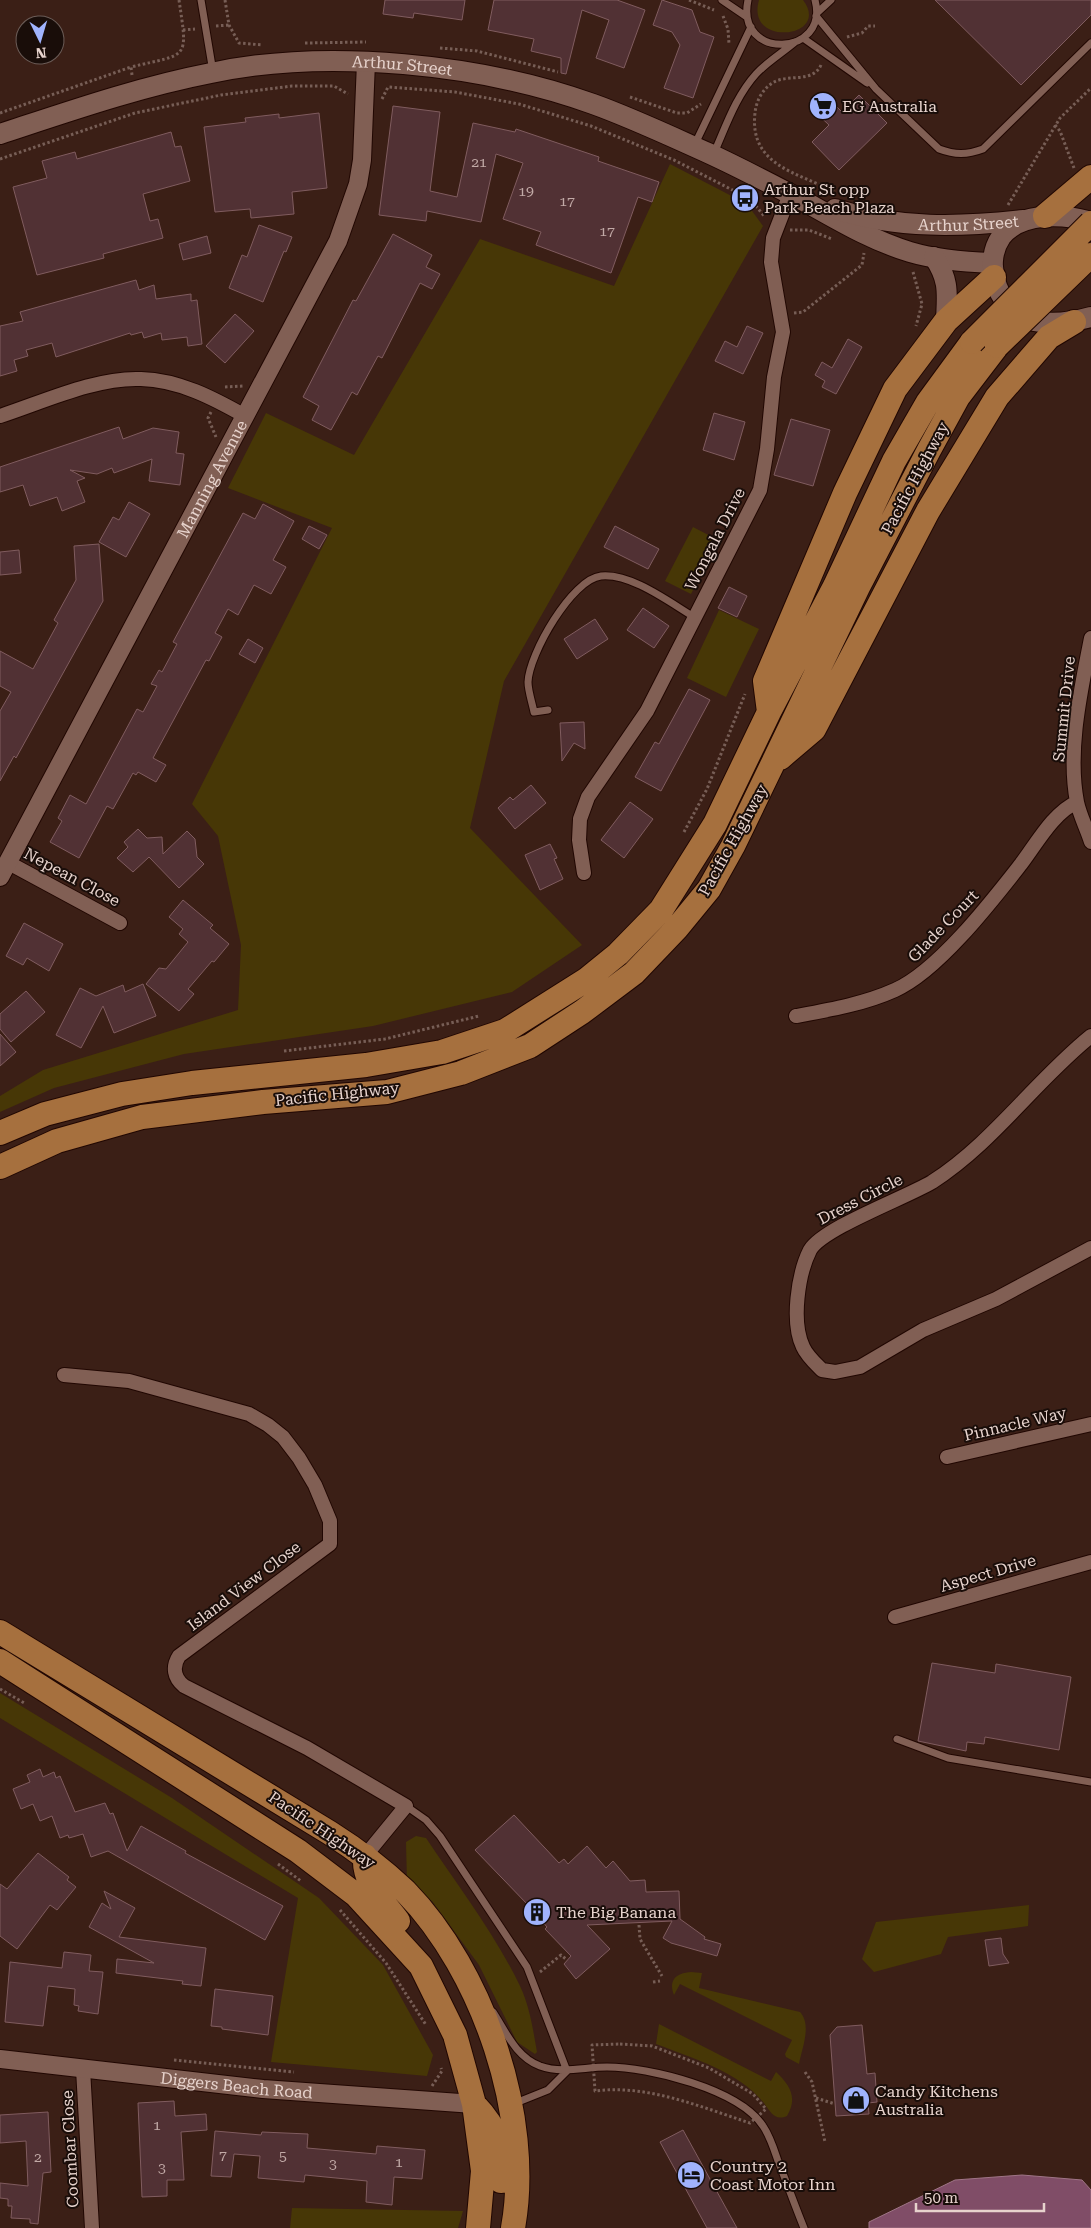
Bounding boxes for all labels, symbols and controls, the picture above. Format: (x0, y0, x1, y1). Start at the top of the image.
north arrow (15, 15, 65, 65)
text: N (35, 45, 47, 61)
street label: Arthur Street (352, 52, 454, 79)
supermarket icon: EG Australia (808, 91, 838, 121)
place label: EG Australia (842, 97, 937, 116)
house number: 21 (471, 154, 487, 170)
place label: Arthur St opp Park Beach Plaza (764, 180, 895, 217)
house number: 19 (518, 183, 534, 199)
bus stop icon: Arthur St opp Park Beach Plaza (730, 183, 760, 213)
house number: 17 (559, 193, 575, 209)
street label: Arthur Street (918, 211, 1020, 234)
house number: 17 (599, 223, 615, 239)
street label: Manning Avenue (173, 417, 251, 541)
street label: Pacific Highway (877, 418, 953, 537)
street label: Wongala Drive (681, 484, 749, 594)
street label: Summit Drive (1049, 655, 1079, 763)
street label: Pacific Highway (694, 780, 772, 899)
street label: Nepean Close (21, 844, 124, 910)
street label: Glade Court (904, 886, 982, 966)
street label: Pacific Highway (274, 1078, 401, 1110)
street label: Dress Circle (814, 1169, 906, 1228)
street label: Pinnacle Way (962, 1403, 1069, 1445)
street label: Island View Close (184, 1537, 304, 1635)
street label: Aspect Drive (938, 1550, 1038, 1596)
street label: Pacific Highway (265, 1787, 379, 1873)
building icon: The Big Banana (522, 1897, 552, 1927)
place label: The Big Banana (556, 1903, 676, 1922)
street label: Diggers Beach Road (159, 2068, 313, 2102)
place label: Candy Kitchens Australia (875, 2082, 998, 2119)
shop icon: Candy Kitchens Australia (841, 2085, 871, 2115)
street label: Coombar Close (57, 2090, 83, 2208)
house number: 1 (153, 2117, 161, 2133)
house number: 7 (219, 2147, 227, 2163)
house number: 5 (279, 2148, 287, 2164)
house number: 2 (34, 2149, 42, 2165)
house number: 1 (395, 2154, 403, 2170)
house number: 3 (329, 2156, 337, 2172)
place label: Country 2 Coast Motor Inn (710, 2157, 835, 2194)
house number: 3 (158, 2160, 166, 2176)
hotel icon: Country 2 Coast Motor Inn (676, 2160, 706, 2190)
scale bar (916, 2180, 1044, 2212)
text: 50 m (924, 2189, 959, 2207)

